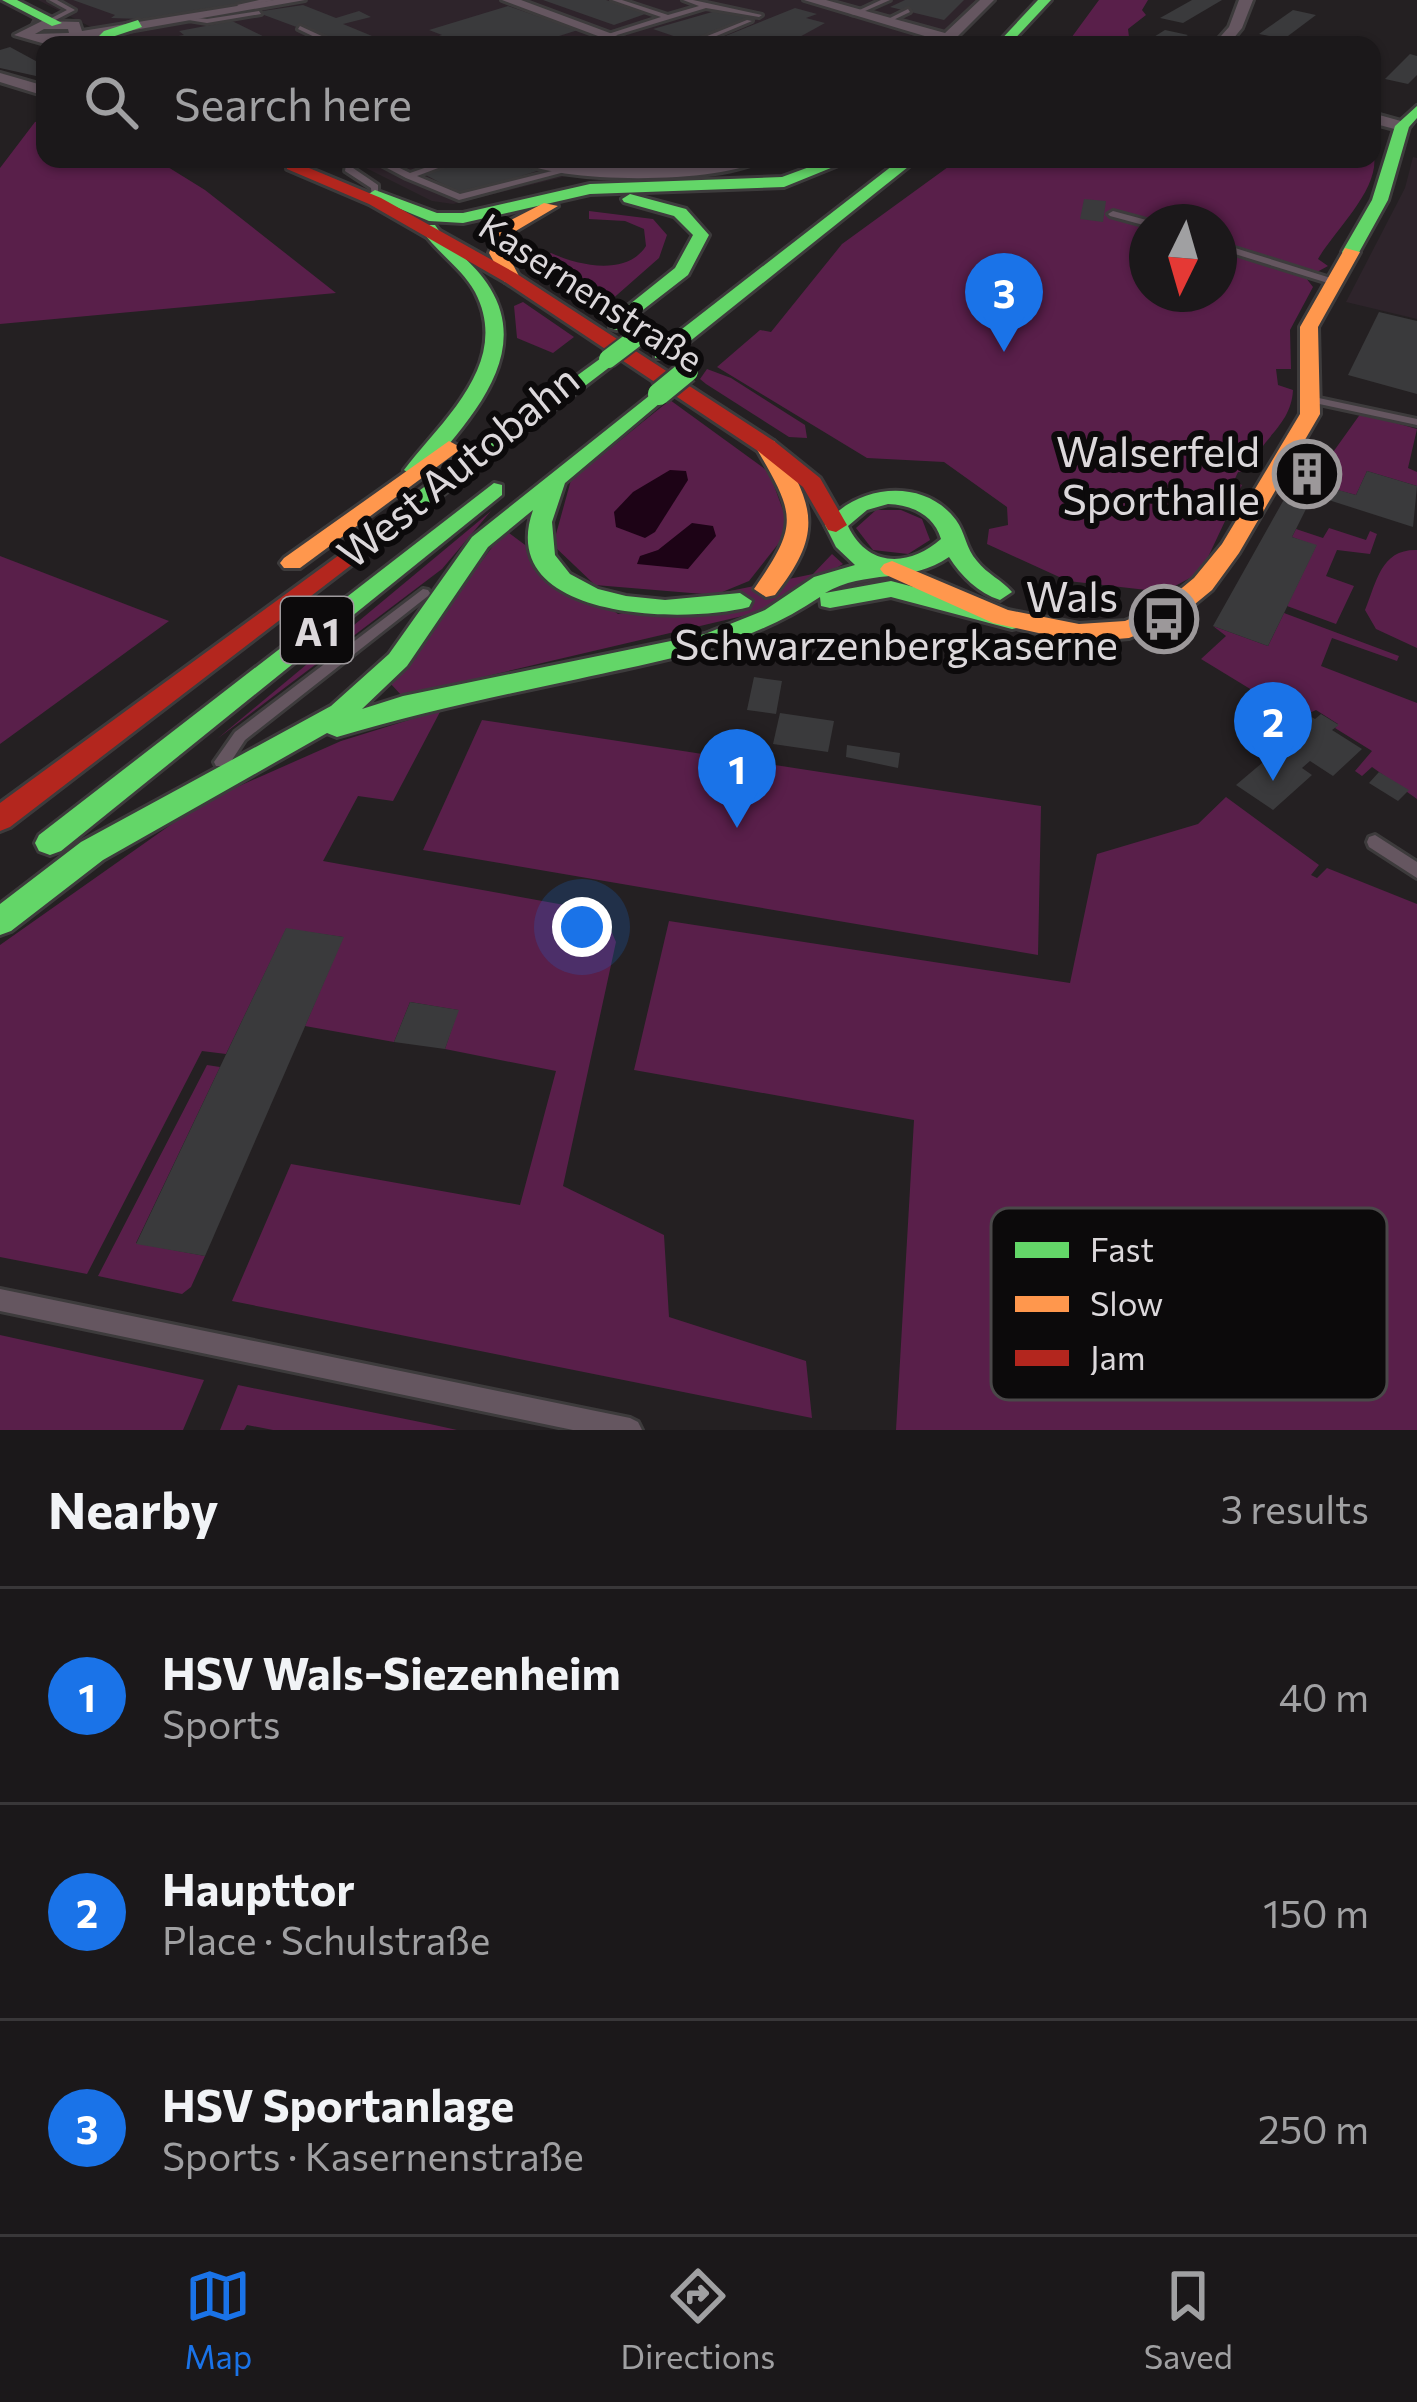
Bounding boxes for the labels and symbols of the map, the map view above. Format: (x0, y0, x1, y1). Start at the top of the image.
street label: Kasernenstraße (472, 202, 712, 380)
north arrow (1129, 204, 1237, 312)
pin: 3 (965, 253, 1043, 352)
street label: West Autobahn (326, 352, 588, 578)
place label: Walserfeld Sporthalle (1056, 424, 1260, 524)
building icon: Walserfeld Sporthalle (1272, 439, 1342, 509)
place label: Wals Schwarzenbergkaserne (674, 569, 1118, 669)
bus stop icon: Wals Schwarzenbergkaserne (1129, 584, 1199, 654)
road number: A1 (281, 597, 353, 663)
pin: 2 (1234, 682, 1312, 781)
pin: 1 (698, 729, 776, 828)
your location (552, 897, 612, 957)
legend (991, 1208, 1387, 1400)
text: Fast (1090, 1228, 1154, 1269)
text: Slow (1090, 1282, 1163, 1323)
text: Jam (1090, 1336, 1146, 1377)

